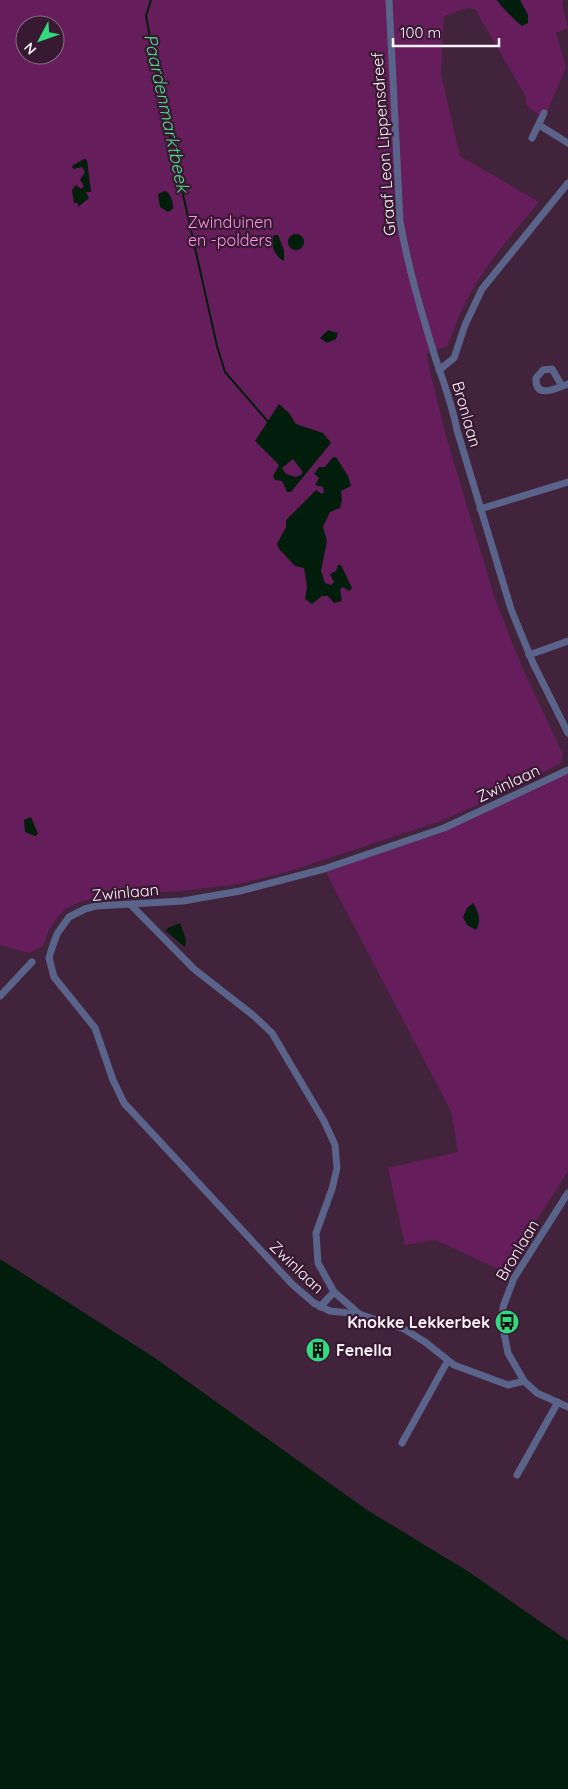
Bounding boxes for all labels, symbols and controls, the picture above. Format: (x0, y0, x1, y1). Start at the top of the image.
north arrow (15, 15, 65, 65)
scale bar (393, 15, 499, 47)
text: 100 m (400, 23, 441, 42)
water label: Paardenmarktbeek (139, 32, 195, 196)
text: N (20, 39, 40, 58)
street label: Graaf Leon Lippensdreef (367, 51, 399, 237)
park label: Zwinduinen en -polders (187, 212, 273, 250)
street label: Bronlaan (448, 379, 486, 449)
street label: Zwinlaan (473, 760, 543, 806)
street label: Zwinlaan (91, 879, 159, 905)
street label: Bronlaan (491, 1216, 543, 1284)
street label: Zwinlaan (266, 1236, 328, 1298)
bus stop icon: Knokke Lekkerbek (494, 1309, 520, 1335)
place label: Knokke Lekkerbek (347, 1312, 490, 1332)
building icon: Fenella (305, 1337, 331, 1363)
place label: Fenella (336, 1340, 392, 1360)

